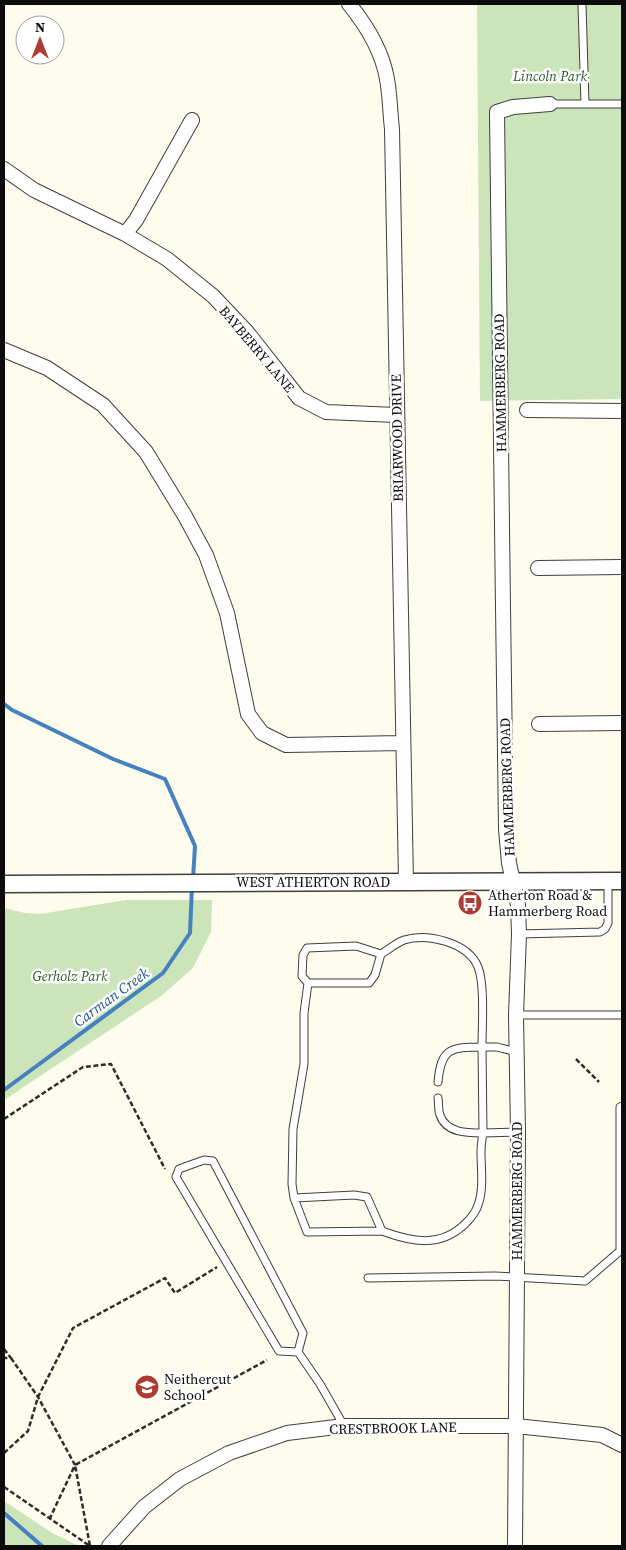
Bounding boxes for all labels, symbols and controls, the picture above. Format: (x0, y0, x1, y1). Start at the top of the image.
north arrow (15, 15, 65, 65)
text: N (35, 17, 45, 37)
park label: Lincoln Park (512, 66, 587, 86)
street label: BAYBERRY LANE (215, 301, 299, 397)
street label: HAMMERBERG ROAD (489, 313, 511, 453)
street label: BRIARWOOD DRIVE (386, 374, 408, 502)
street label: HAMMERBERG ROAD (495, 717, 519, 857)
street label: WEST ATHERTON ROAD (236, 872, 390, 892)
place label: Atherton Road & Hammerberg Road (488, 885, 607, 921)
bus stop icon: Atherton Road & Hammerberg Road (457, 890, 483, 916)
water label: Carman Creek (69, 962, 154, 1031)
park label: Gerholz Park (33, 966, 108, 986)
street label: HAMMERBERG ROAD (507, 1122, 527, 1260)
place label: Neithercut School (164, 1369, 231, 1405)
school or university icon: Neithercut School (134, 1374, 160, 1400)
street label: CRESTBROOK LANE (329, 1417, 457, 1439)

